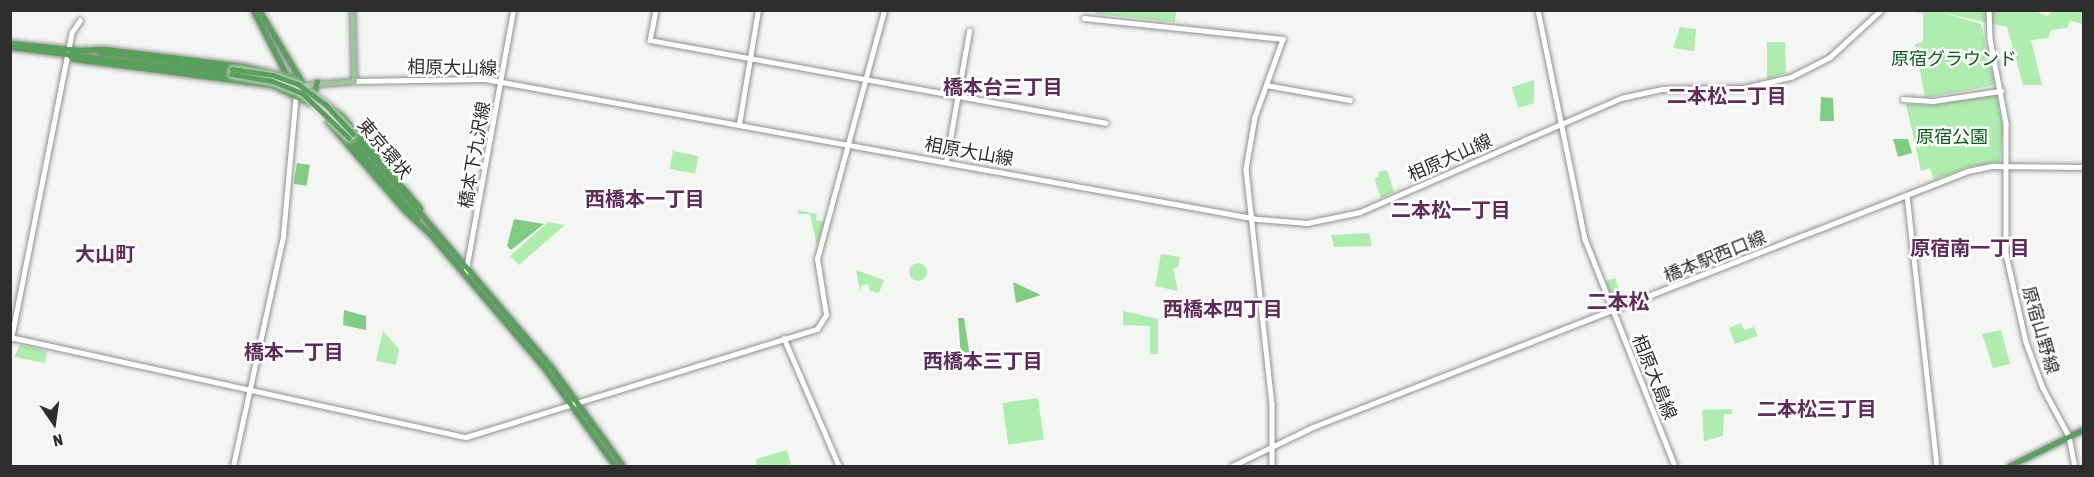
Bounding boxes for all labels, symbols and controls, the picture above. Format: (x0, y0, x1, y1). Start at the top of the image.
park label: 原宿グラウンド (1891, 48, 2017, 70)
street label: 相原大山線 (407, 56, 497, 80)
district label: 橋本台三丁目 (943, 74, 1063, 98)
district label: 二本松二丁目 (1667, 83, 1787, 107)
street label: 橋本下九沢線 (455, 100, 495, 210)
street label: 東京環状 (353, 114, 415, 184)
park label: 原宿公園 (1916, 126, 1988, 148)
street label: 相原大山線 (1404, 130, 1496, 186)
street label: 相原大山線 (923, 134, 1015, 170)
district label: 西橋本一丁目 (585, 186, 705, 210)
district label: 二本松一丁目 (1391, 197, 1511, 221)
street label: 橋本駅西口線 (1661, 227, 1769, 287)
district label: 原宿南一丁目 (1910, 235, 2030, 259)
district label: 大山町 (75, 241, 135, 265)
street label: 原宿山野線 (2017, 284, 2063, 376)
district label: 二本松 (1587, 288, 1649, 314)
district label: 西橋本四丁目 (1163, 296, 1283, 320)
street label: 相原大島線 (1627, 331, 1681, 423)
district label: 橋本一丁目 (244, 339, 344, 363)
district label: 西橋本三丁目 (923, 348, 1043, 372)
north arrow (24, 393, 84, 453)
district label: 二本松三丁目 (1757, 396, 1877, 420)
text: N (51, 431, 65, 450)

